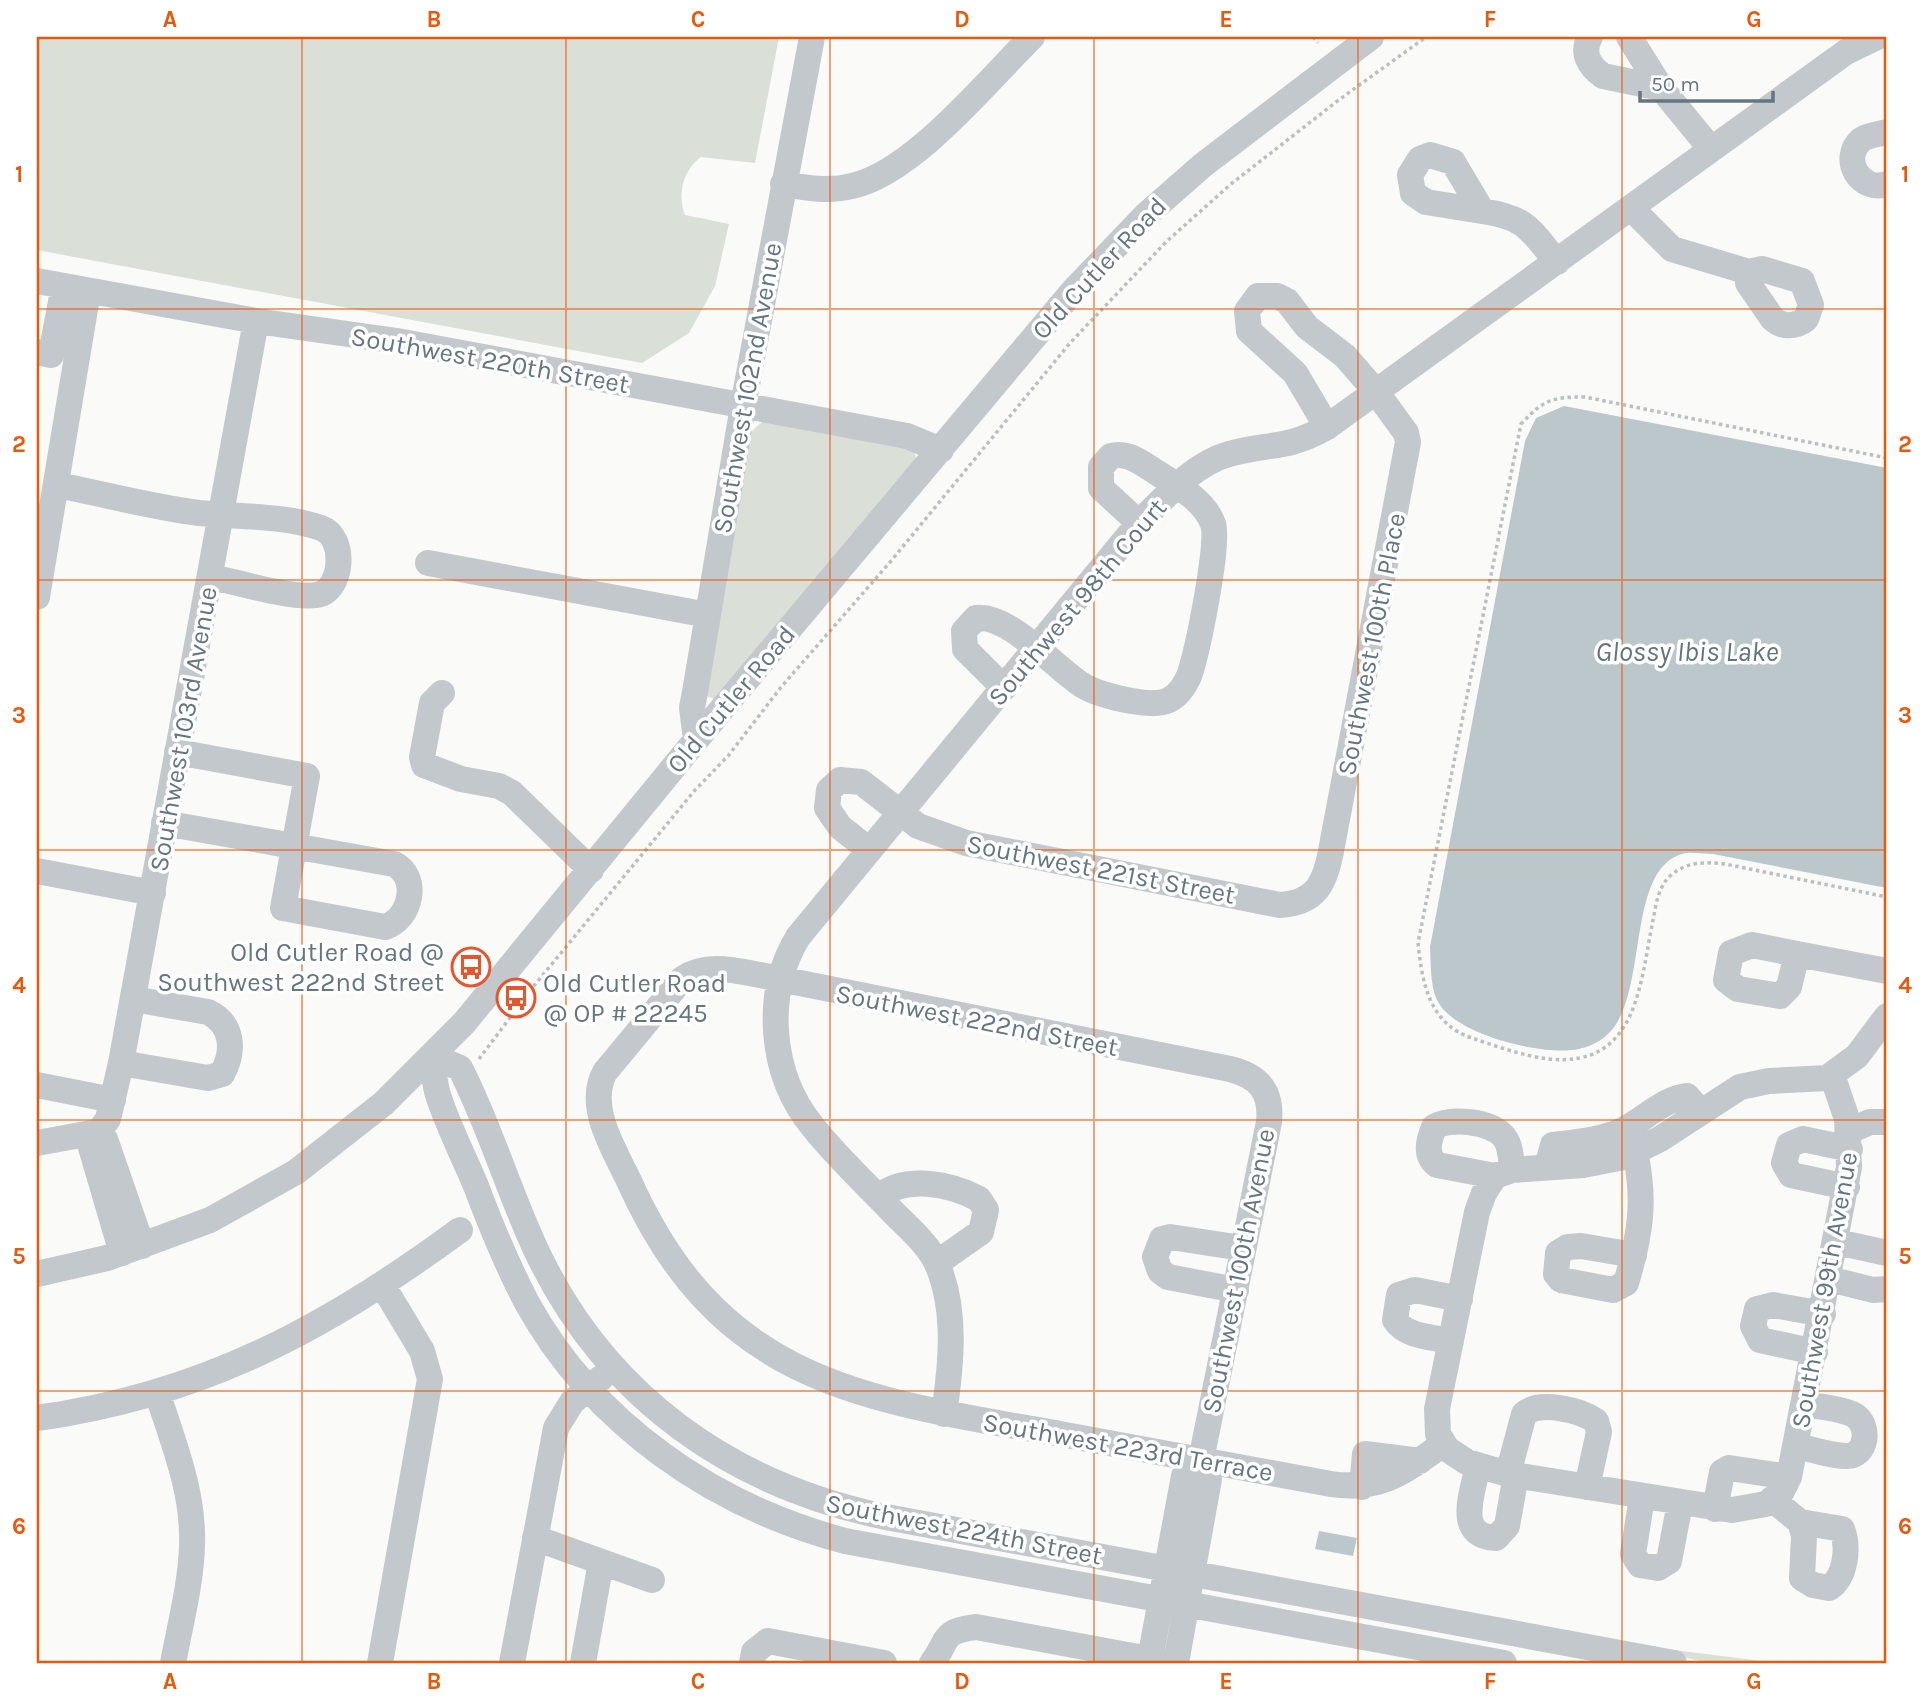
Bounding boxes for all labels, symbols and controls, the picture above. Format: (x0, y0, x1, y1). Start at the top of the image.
text: A (163, 6, 177, 33)
text: B (427, 6, 441, 33)
text: C (691, 6, 705, 33)
text: D (954, 6, 970, 33)
text: E (1219, 6, 1233, 33)
text: F (1484, 6, 1496, 33)
text: G (1746, 6, 1762, 33)
scale bar (1640, 60, 1773, 104)
text: 50 m (1651, 72, 1700, 96)
text: 1 (15, 161, 23, 188)
text: 1 (1901, 161, 1909, 188)
street label: Old Cutler Road (1026, 191, 1173, 346)
street label: Southwest 102nd Avenue (707, 240, 788, 536)
street label: Southwest 220th Street (349, 321, 631, 400)
text: 2 (12, 431, 26, 458)
text: 2 (1898, 431, 1912, 458)
street label: Southwest 98th Court (982, 492, 1173, 712)
street label: Southwest 100th Place (1331, 510, 1412, 778)
street label: Southwest 103rd Avenue (143, 584, 224, 874)
street label: Old Cutler Road (661, 619, 802, 779)
water label: Glossy Ibis Lake (1596, 635, 1778, 668)
text: 3 (12, 702, 26, 729)
text: 3 (1898, 702, 1912, 729)
street label: Southwest 221st Street (964, 828, 1238, 911)
place label: Old Cutler Road @ Southwest 222nd Street (157, 937, 444, 998)
bus stop icon: Old Cutler Road @ Southwest 222nd Street (450, 946, 492, 988)
place label: Old Cutler Road @ OP # 22245 (543, 968, 726, 1029)
text: 4 (12, 972, 26, 999)
text: 4 (1898, 972, 1912, 999)
bus stop icon: Old Cutler Road @ OP # 22245 (495, 977, 537, 1019)
street label: Southwest 222nd Street (833, 978, 1121, 1063)
street label: Southwest 100th Avenue (1196, 1126, 1281, 1416)
street label: Southwest 99th Avenue (1785, 1149, 1864, 1431)
text: 5 (12, 1243, 26, 1270)
text: 5 (1898, 1243, 1912, 1270)
street label: Southwest 223rd Terrace (981, 1407, 1275, 1488)
street label: Southwest 224th Street (823, 1488, 1105, 1572)
text: 6 (12, 1513, 26, 1540)
text: 6 (1898, 1513, 1912, 1540)
text: A (163, 1668, 177, 1695)
text: B (427, 1668, 441, 1695)
text: C (691, 1668, 705, 1695)
text: D (954, 1668, 970, 1695)
text: E (1219, 1668, 1233, 1695)
text: F (1484, 1668, 1496, 1695)
text: G (1746, 1668, 1762, 1695)

